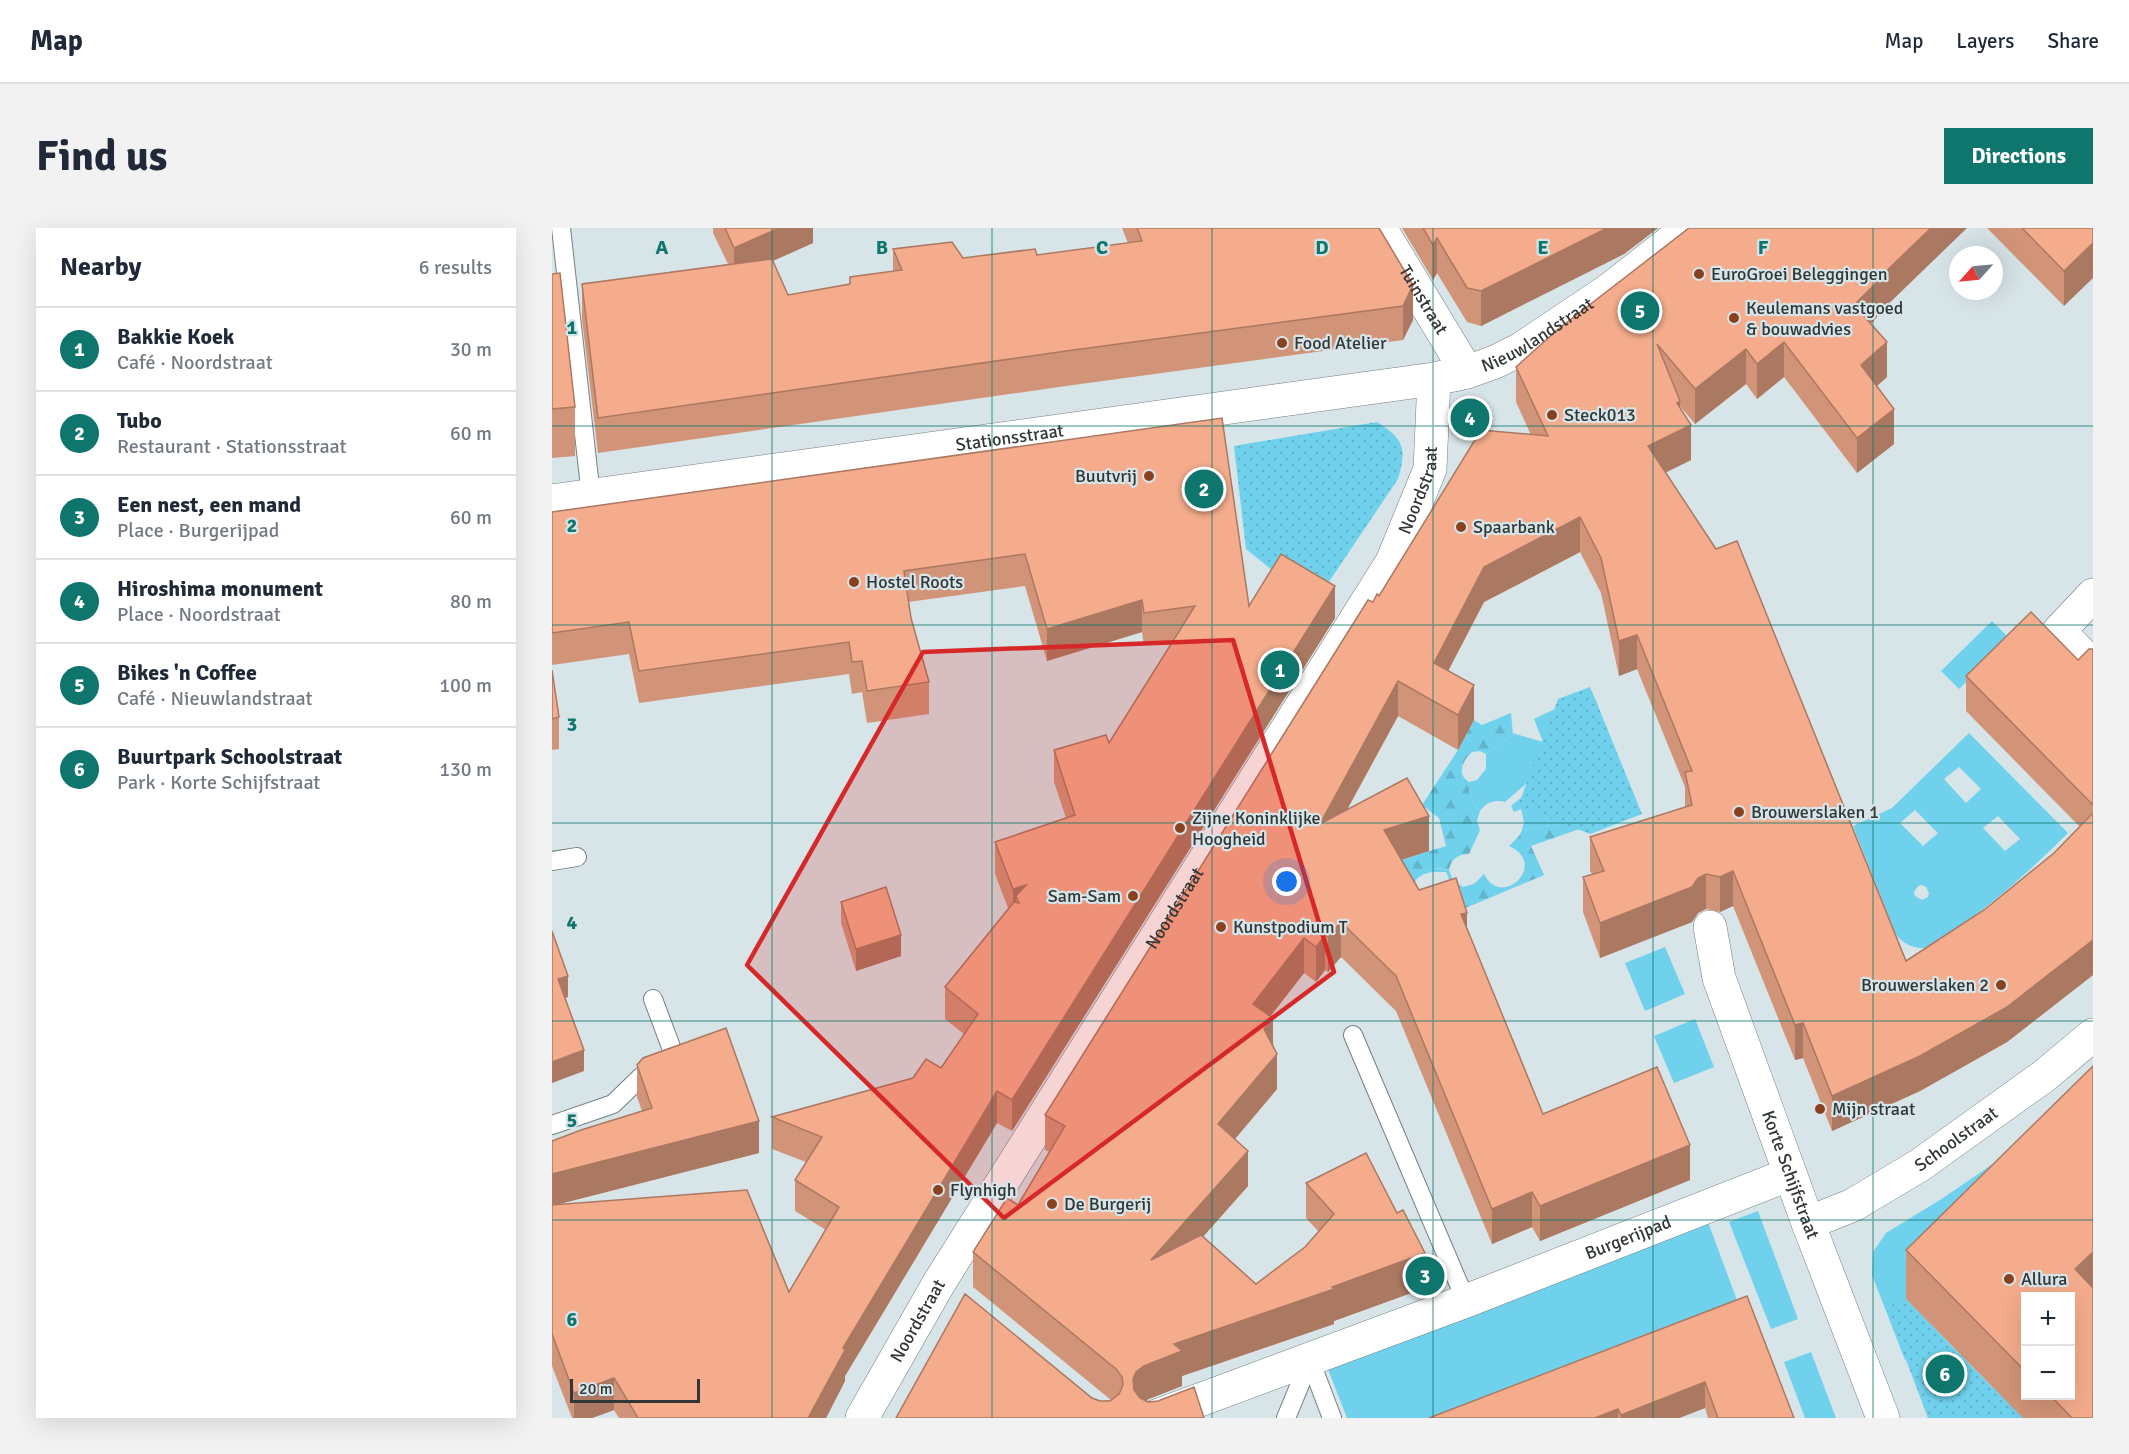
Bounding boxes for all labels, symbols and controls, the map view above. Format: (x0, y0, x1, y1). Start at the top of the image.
text: Map (30, 24, 83, 58)
text: Map (1885, 28, 1923, 54)
text: Layers (1956, 28, 2014, 54)
text: Share (2047, 28, 2099, 54)
button: Directions (1944, 128, 2093, 184)
text: Find us (36, 131, 167, 182)
text: A (656, 235, 669, 260)
text: B (876, 235, 888, 260)
text: C (1096, 235, 1108, 260)
text: D (1315, 235, 1329, 260)
text: E (1537, 235, 1549, 260)
text: F (1758, 235, 1769, 260)
north arrow (1949, 246, 2003, 300)
text: Nearby (60, 251, 141, 283)
text: 6 results (419, 255, 492, 280)
street label: Tuinstraat (1394, 261, 1453, 339)
place label: EuroGroei Beleggingen (1711, 263, 1888, 285)
marker: EuroGroei Beleggingen (1692, 267, 1706, 281)
pin: 5 (1620, 288, 1660, 334)
street label: Nieuwlandstraat (1478, 293, 1598, 377)
place label: Keulemans vastgoed & bouwadvies (1746, 297, 1903, 340)
marker: Keulemans vastgoed & bouwadvies (1727, 311, 1741, 325)
text: 1 (567, 315, 578, 340)
text: Bakkie Koek (117, 323, 234, 350)
place label: Food Atelier (1294, 332, 1387, 354)
marker: Food Atelier (1275, 336, 1289, 350)
text: 1 (74, 337, 85, 362)
text: 30 m (450, 337, 492, 362)
text: Café · Noordstraat (117, 350, 273, 375)
pin: 4 (1450, 396, 1490, 441)
place label: Steck013 (1564, 404, 1636, 426)
text: Tubo (117, 407, 162, 434)
marker: Steck013 (1545, 408, 1559, 422)
street label: Stationsstraat (954, 419, 1065, 456)
text: 2 (74, 421, 85, 446)
text: 60 m (450, 421, 492, 446)
text: Restaurant · Stationsstraat (117, 434, 346, 459)
street label: Noordstraat (1394, 446, 1442, 537)
place label: Buutvrij (1075, 465, 1137, 487)
pin: 2 (1184, 466, 1224, 512)
marker: Buutvrij (1142, 469, 1156, 483)
text: Een nest, een mand (117, 491, 301, 518)
text: 3 (74, 505, 85, 530)
text: 60 m (450, 505, 492, 530)
text: 2 (567, 513, 577, 538)
place label: Spaarbank (1473, 516, 1555, 538)
text: Place · Burgerijpad (117, 518, 279, 543)
marker: Spaarbank (1454, 520, 1468, 534)
place label: Hostel Roots (866, 571, 963, 593)
text: Hiroshima monument (117, 575, 323, 602)
marker: Hostel Roots (847, 575, 861, 589)
text: 4 (74, 589, 85, 614)
text: 80 m (450, 589, 492, 614)
text: Place · Noordstraat (117, 602, 281, 627)
pin: 1 (1260, 648, 1300, 692)
text: Bikes 'n Coffee (117, 659, 257, 686)
text: 5 (74, 673, 85, 698)
text: 100 m (439, 673, 492, 698)
text: Café · Nieuwlandstraat (117, 686, 313, 711)
text: 3 (567, 712, 577, 737)
text: Buurtpark Schoolstraat (117, 743, 342, 770)
text: 6 (74, 757, 85, 782)
text: 130 m (439, 757, 492, 782)
text: Park · Korte Schijfstraat (117, 770, 320, 795)
place label: Brouwerslaken 1 (1751, 801, 1879, 823)
marker: Brouwerslaken 1 (1732, 805, 1746, 819)
place label: Zijne Koninklijke Hoogheid (1192, 807, 1321, 850)
marker: Zijne Koninklijke Hoogheid (1173, 821, 1187, 835)
street label: Noordstraat (1141, 863, 1208, 953)
your location (1272, 867, 1301, 896)
place label: Sam-Sam (1048, 885, 1121, 907)
marker: Sam-Sam (1126, 889, 1140, 903)
text: 4 (567, 910, 578, 935)
place label: Kunstpodium T (1233, 916, 1348, 938)
marker: Kunstpodium T (1214, 920, 1228, 934)
place label: Brouwerslaken 2 (1861, 974, 1989, 996)
marker: Brouwerslaken 2 (1994, 978, 2008, 992)
place label: Mijn straat (1832, 1098, 1915, 1120)
marker: Mijn straat (1813, 1102, 1827, 1116)
street label: Schoolstraat (1910, 1102, 2002, 1176)
street label: Korte Schijfstraat (1757, 1107, 1824, 1242)
text: 5 (567, 1108, 577, 1133)
place label: Flynhigh (950, 1179, 1017, 1201)
marker: Flynhigh (931, 1183, 945, 1197)
place label: De Burgerij (1064, 1193, 1151, 1215)
marker: De Burgerij (1045, 1197, 1059, 1211)
street label: Burgerijpad (1582, 1211, 1674, 1264)
pin: 3 (1406, 1254, 1444, 1298)
place label: Allura (2021, 1268, 2067, 1290)
marker: Allura (2002, 1272, 2016, 1286)
street label: Noordstraat (885, 1275, 950, 1366)
map controls (2021, 1292, 2075, 1400)
button: + (2021, 1292, 2075, 1346)
text: 6 (567, 1307, 578, 1332)
button: − (2021, 1346, 2075, 1400)
pin: 6 (1926, 1352, 1964, 1396)
scale bar (570, 1376, 700, 1404)
text: 20 m (579, 1379, 613, 1399)

